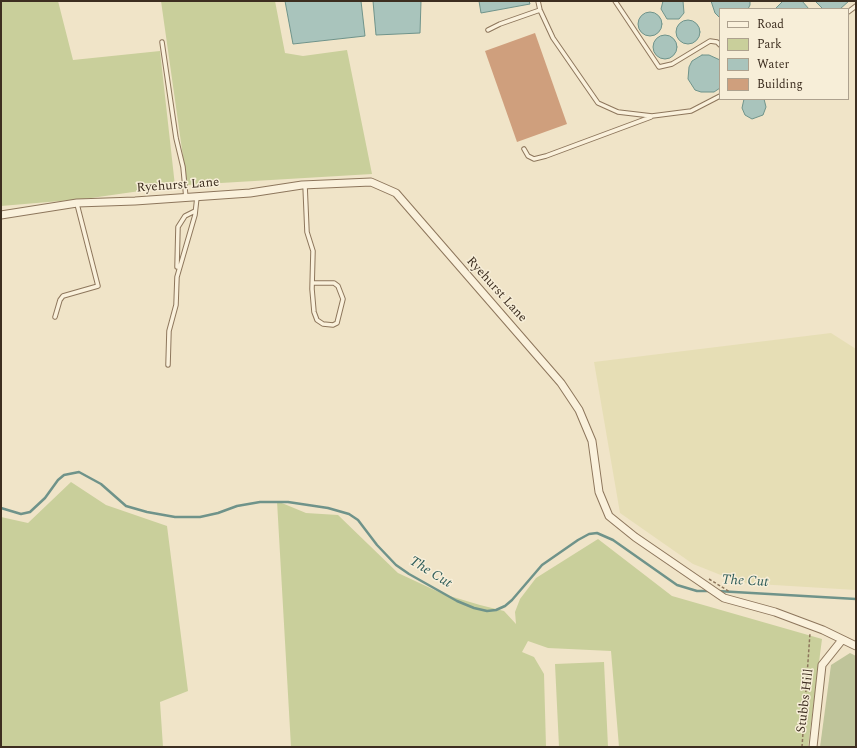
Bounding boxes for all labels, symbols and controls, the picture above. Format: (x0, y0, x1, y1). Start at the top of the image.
legend (719, 8, 849, 100)
text: Road (757, 15, 784, 34)
text: Park (757, 35, 782, 54)
text: Water (757, 55, 789, 74)
text: Building (757, 75, 803, 94)
street label: Ryehurst Lane (136, 175, 220, 197)
street label: Ryehurst Lane (462, 254, 530, 326)
water label: The Cut (406, 553, 454, 593)
water label: The Cut (721, 572, 769, 592)
street label: Stubbs Hill (794, 668, 818, 734)

